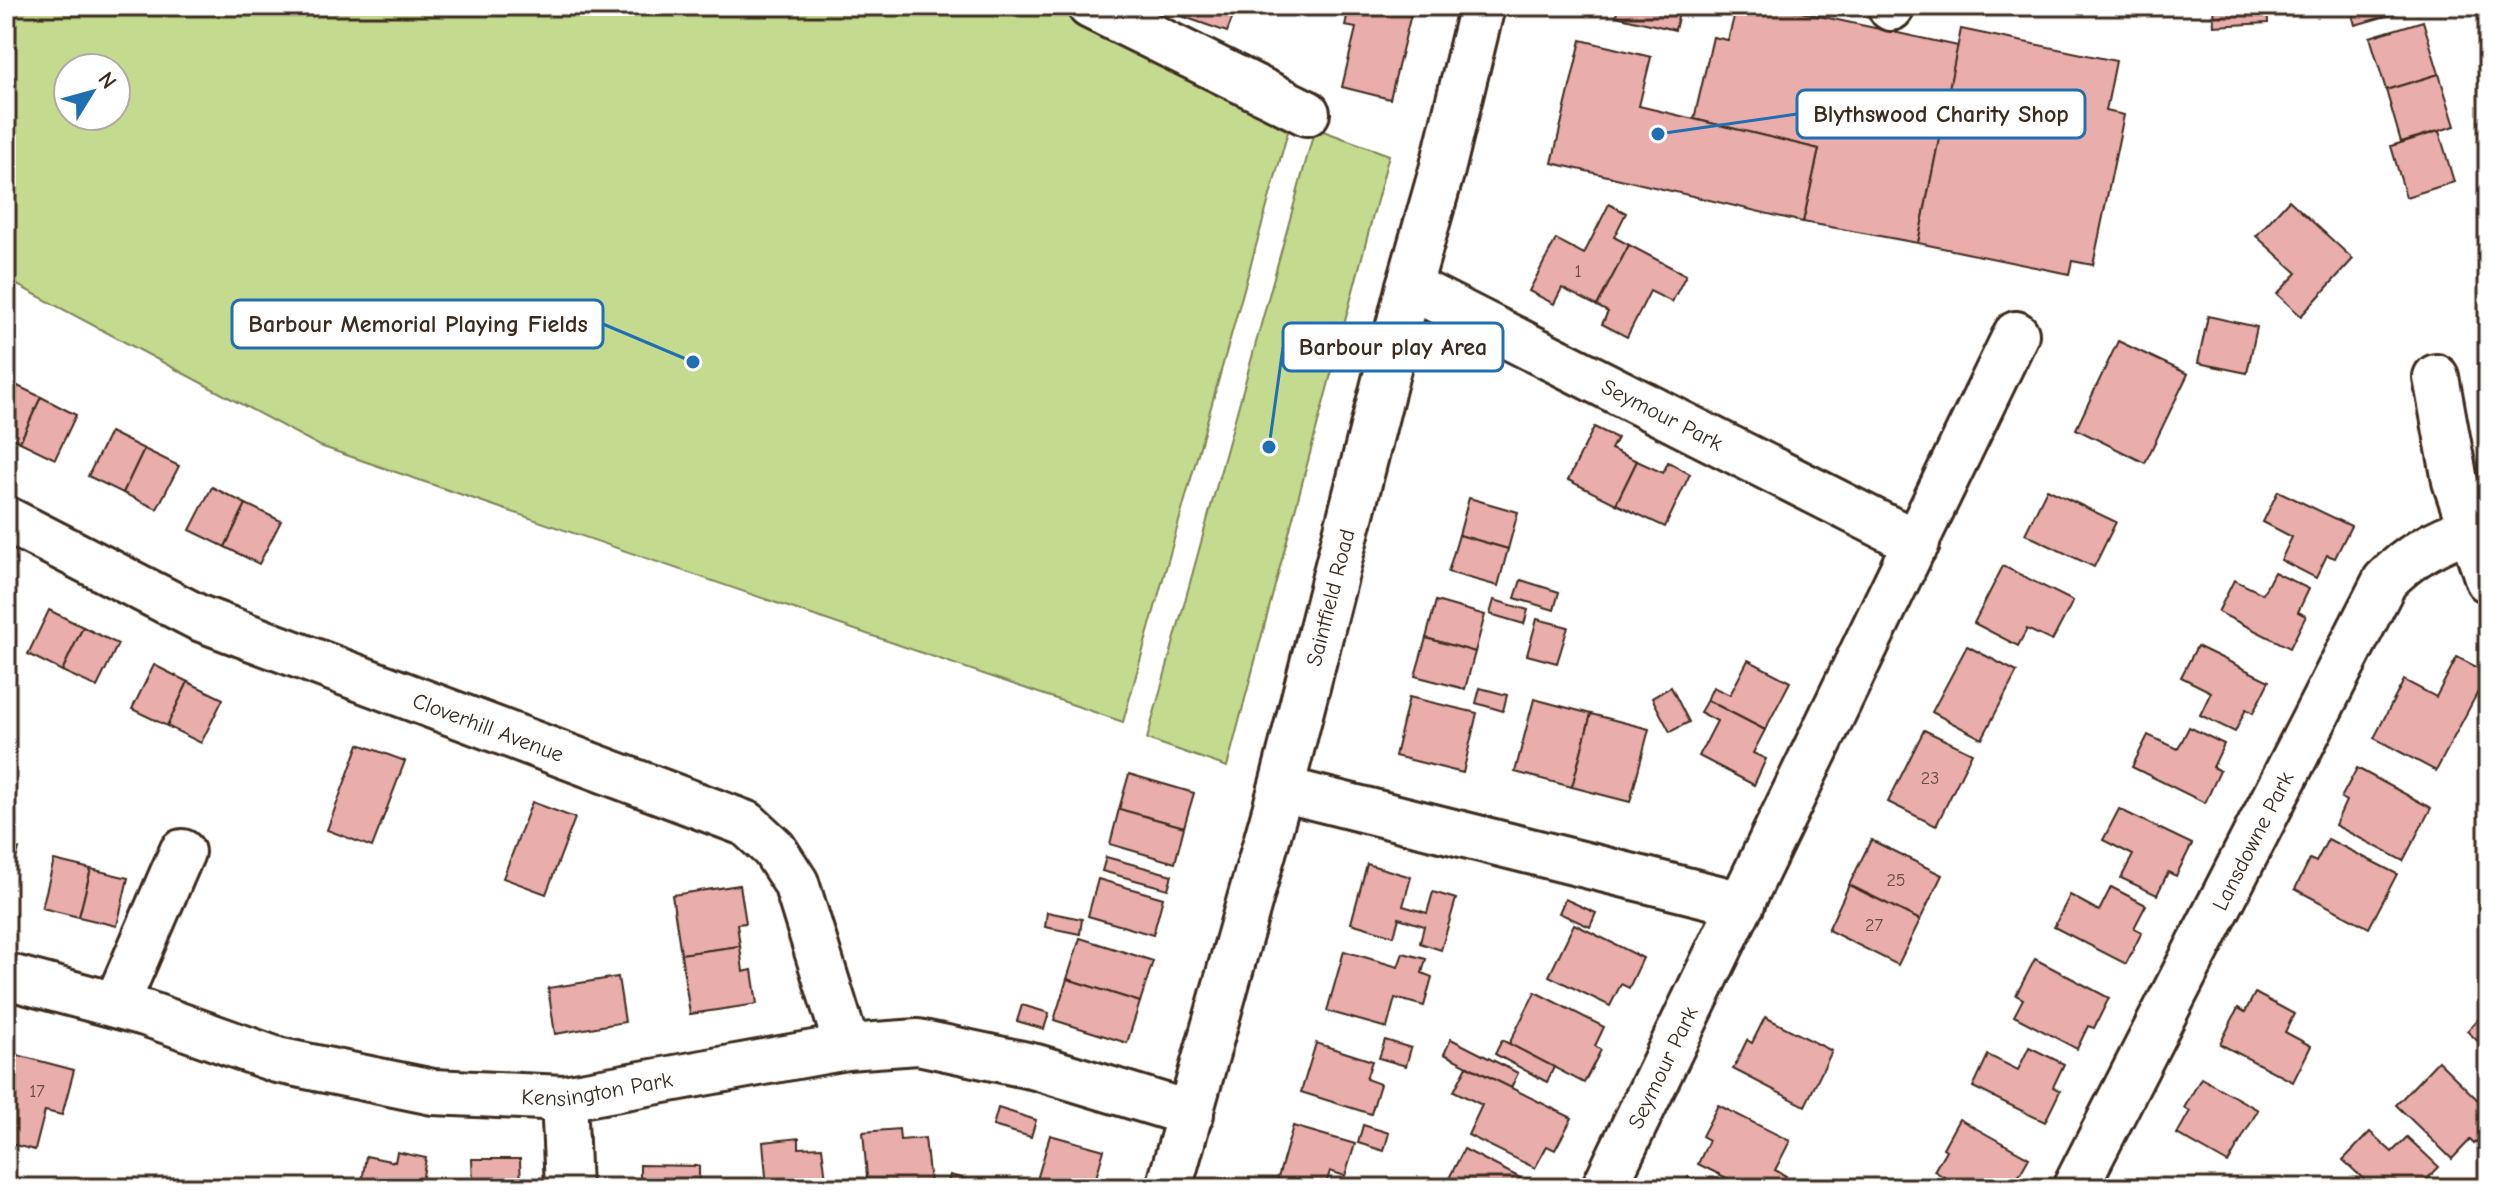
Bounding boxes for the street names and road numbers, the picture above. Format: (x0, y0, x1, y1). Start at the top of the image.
street label: Seymour Park (1597, 374, 1727, 457)
street label: Saintfield Road (1301, 526, 1361, 669)
street label: Cloverhill Avenue (409, 688, 567, 768)
street label: Lansdowne Park (2207, 767, 2300, 915)
street label: Seymour Park (1623, 1002, 1704, 1133)
street label: Kensington Park (521, 1067, 675, 1112)

